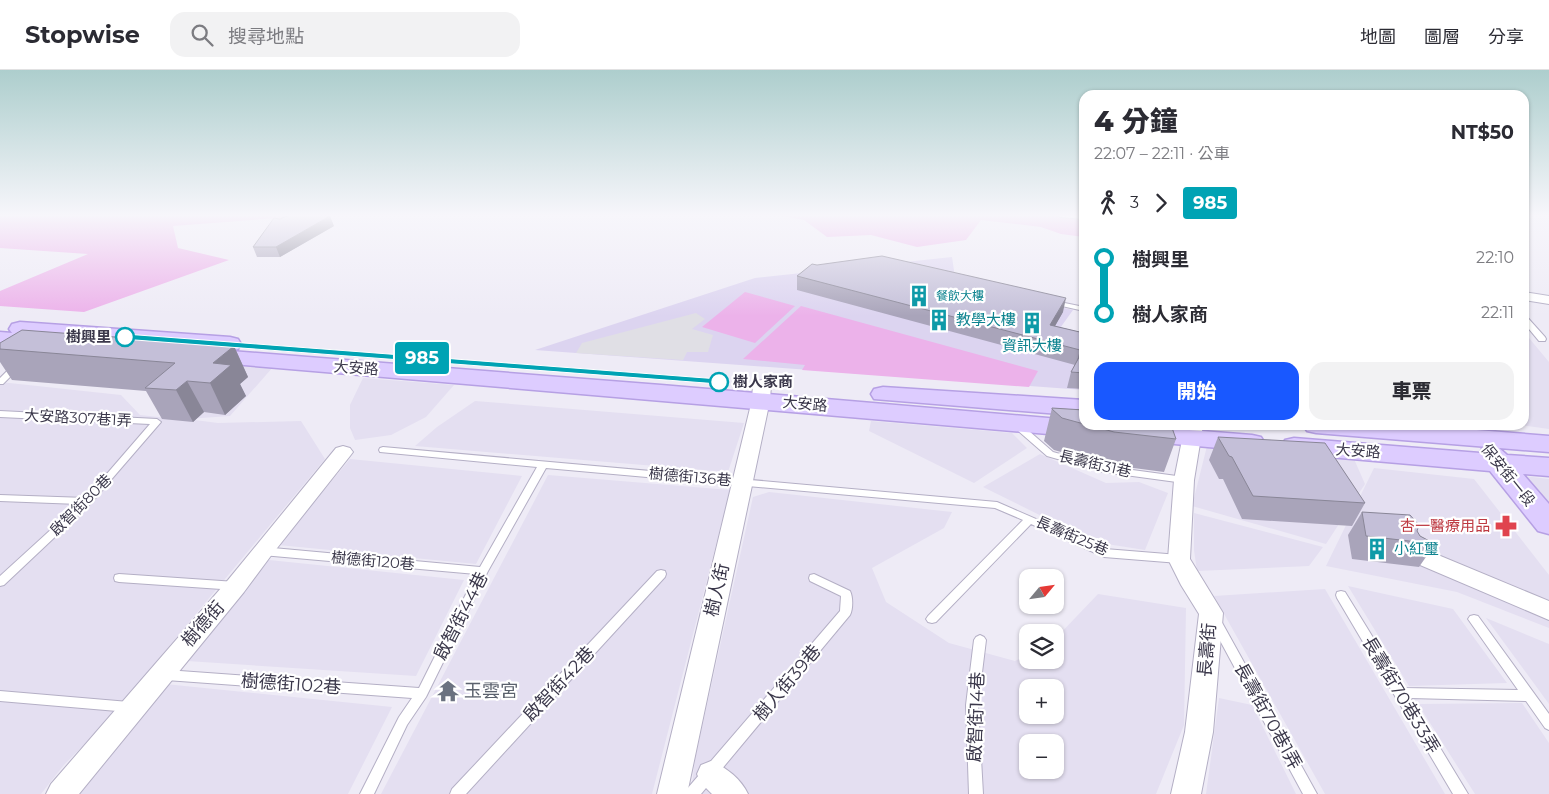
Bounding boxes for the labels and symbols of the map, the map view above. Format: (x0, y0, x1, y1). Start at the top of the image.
building icon: 餐飲大樓 (906, 283, 932, 309)
place label: 餐飲大樓 (936, 288, 984, 303)
building icon: 教學大樓 (926, 307, 952, 333)
place label: 教學大樓 (956, 310, 1016, 329)
building icon: 資訊大樓 (1019, 310, 1045, 336)
place label: 樹興里 (66, 327, 111, 346)
marker: 樹興里 (115, 327, 135, 347)
place label: 資訊大樓 (1002, 336, 1062, 355)
line badge: 985 (393, 342, 451, 374)
street label: 大安路 (333, 356, 379, 379)
marker: 樹人家商 (709, 372, 729, 392)
place label: 樹人家商 (733, 372, 793, 391)
street label: 大安路 (782, 392, 828, 415)
street label: 大安路307巷1弄 (24, 405, 132, 430)
street label: 大安路 (1335, 439, 1381, 462)
street label: 保安街一段 (1477, 440, 1539, 510)
street label: 長壽街31巷 (1057, 446, 1133, 481)
street label: 樹德街136巷 (648, 463, 732, 490)
street label: 啟智街80巷 (46, 470, 115, 539)
street label: 長壽街25巷 (1033, 512, 1111, 559)
pharmacy icon: 杏一醫療用品 (1493, 513, 1519, 539)
place label: 杏一醫療用品 (1400, 516, 1490, 535)
building icon: 小紅璽 (1364, 536, 1390, 562)
place label: 小紅璽 (1394, 539, 1439, 558)
street label: 樹德街120巷 (330, 547, 416, 574)
street label: 樹人街 (700, 561, 734, 619)
street label: 啟智街44巷 (429, 568, 493, 664)
north arrow (1019, 569, 1064, 614)
street label: 樹德街 (177, 596, 229, 652)
street label: 長壽街 (1194, 622, 1220, 678)
street label: 長壽街70巷33弄 (1357, 633, 1445, 757)
street label: 樹人街39巷 (749, 640, 825, 726)
street label: 啟智街42巷 (519, 642, 599, 726)
street label: 長壽街70巷1弄 (1230, 659, 1306, 773)
street label: 樹德街102巷 (240, 670, 342, 698)
street label: 啟智街14巷 (963, 671, 989, 763)
temple icon: 玉雲宮 (435, 678, 461, 704)
place label: 玉雲宮 (464, 680, 518, 702)

